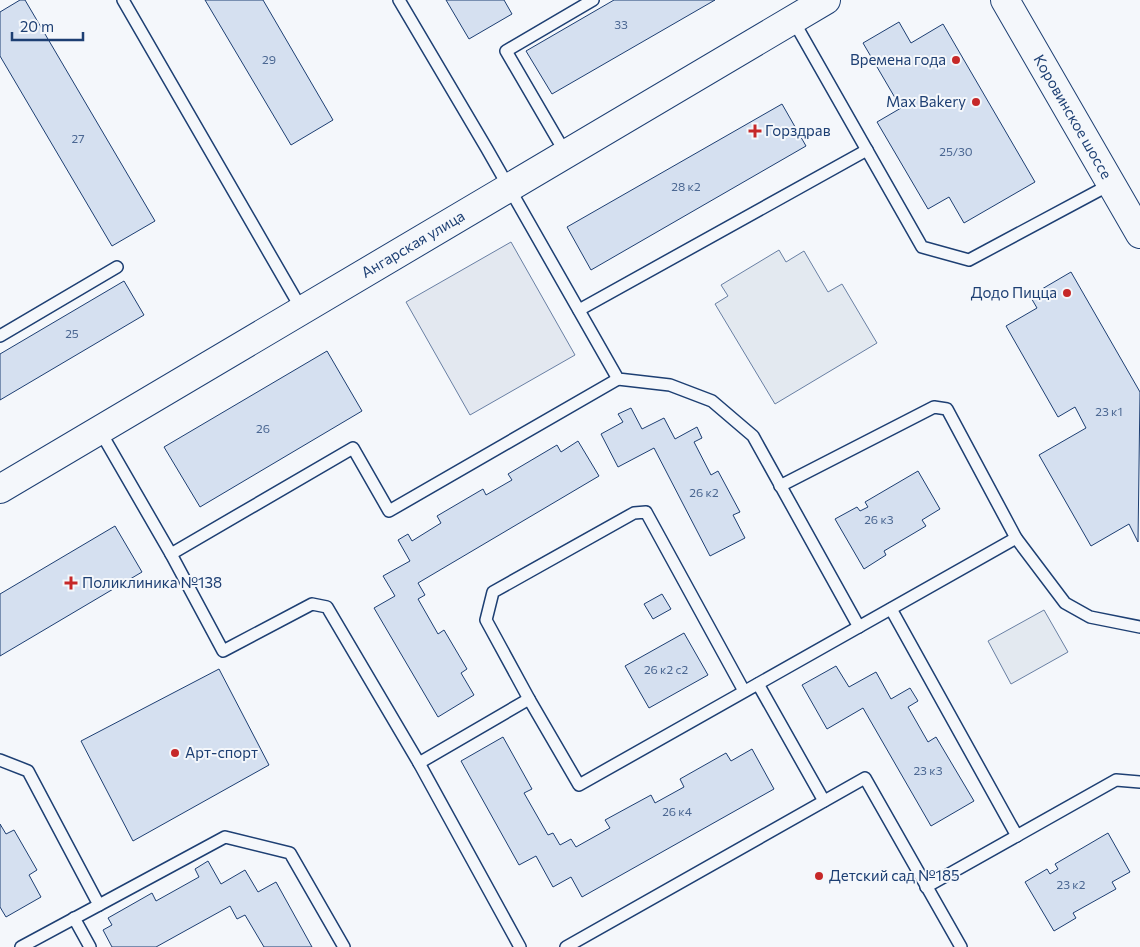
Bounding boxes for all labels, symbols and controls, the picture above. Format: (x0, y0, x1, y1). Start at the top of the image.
scale bar (12, 10, 84, 42)
text: 20 m (20, 17, 54, 35)
house number: 33 (614, 17, 628, 31)
place label: Времена года (850, 50, 946, 68)
street label: Коровинское шоссе (1030, 51, 1116, 182)
house number: 29 (262, 52, 276, 66)
marker: Времена года (950, 54, 962, 66)
place label: Max Bakery (886, 92, 966, 110)
marker: Max Bakery (970, 96, 982, 108)
place label: Горздрав (765, 121, 831, 139)
marker: Горздрав (749, 125, 761, 137)
house number: 27 (72, 131, 84, 145)
house number: 25/30 (939, 144, 973, 158)
house number: 28 к2 (671, 179, 701, 193)
street label: Ангарская улица (358, 206, 468, 281)
place label: Додо Пицца (971, 283, 1057, 301)
marker: Додо Пицца (1061, 287, 1073, 299)
house number: 25 (65, 326, 79, 340)
house number: 23 к1 (1095, 404, 1123, 418)
house number: 26 (256, 421, 270, 435)
house number: 26 к2 (689, 485, 719, 499)
house number: 26 к3 (864, 512, 894, 526)
place label: Поликлиника №138 (82, 573, 222, 591)
marker: Поликлиника №138 (64, 576, 78, 590)
house number: 26 к2 с2 (644, 662, 688, 676)
place label: Арт-спорт (185, 743, 258, 761)
marker: Арт-спорт (169, 747, 181, 759)
house number: 23 к3 (913, 763, 943, 777)
house number: 26 к4 (662, 804, 692, 818)
place label: Детский сад №185 (829, 866, 960, 884)
marker: Детский сад №185 (813, 870, 825, 882)
house number: 23 к2 (1057, 877, 1086, 891)

